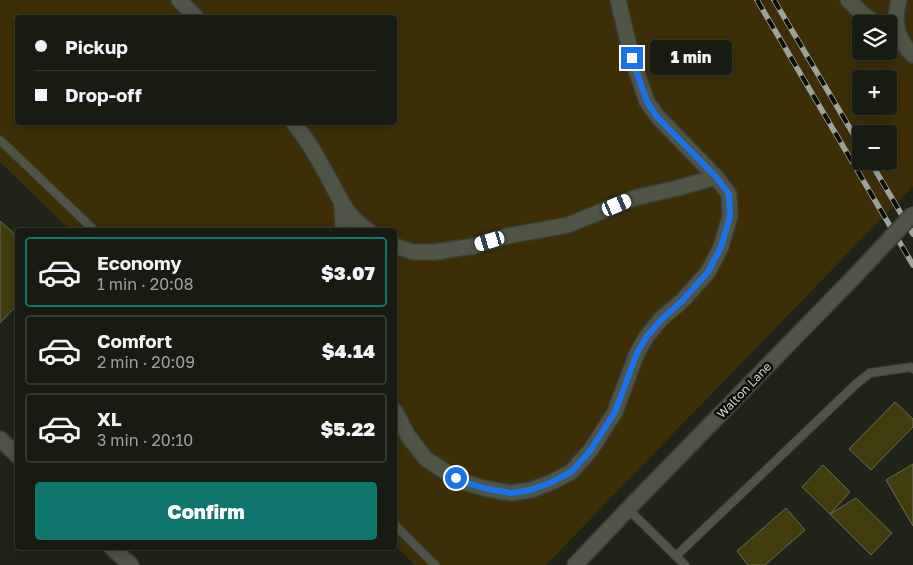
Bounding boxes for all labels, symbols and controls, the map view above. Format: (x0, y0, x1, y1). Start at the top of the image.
map controls (852, 15, 897, 170)
button: layers (852, 15, 897, 60)
text: Pickup (65, 35, 128, 58)
callout: 1 min (650, 40, 732, 76)
route end (621, 47, 643, 69)
text: 1 min (671, 47, 711, 67)
button: + (852, 70, 897, 115)
text: Drop-off (65, 83, 142, 106)
button: − (852, 125, 897, 170)
car (600, 192, 633, 218)
car (473, 229, 506, 253)
icon: car (37, 250, 82, 295)
text: Economy (97, 251, 182, 274)
text: $3.07 (321, 261, 375, 284)
text: 1 min · 20:08 (97, 274, 194, 294)
icon: car (37, 328, 82, 373)
text: Comfort (97, 329, 172, 352)
text: $4.14 (322, 339, 375, 362)
text: 2 min · 20:09 (97, 352, 195, 372)
street label: Walton Lane (714, 359, 774, 421)
icon: car (37, 406, 82, 451)
text: XL (97, 407, 122, 430)
text: $5.22 (320, 417, 375, 440)
text: 3 min · 20:10 (97, 430, 193, 450)
route start (445, 467, 467, 489)
button: Confirm (35, 482, 377, 540)

